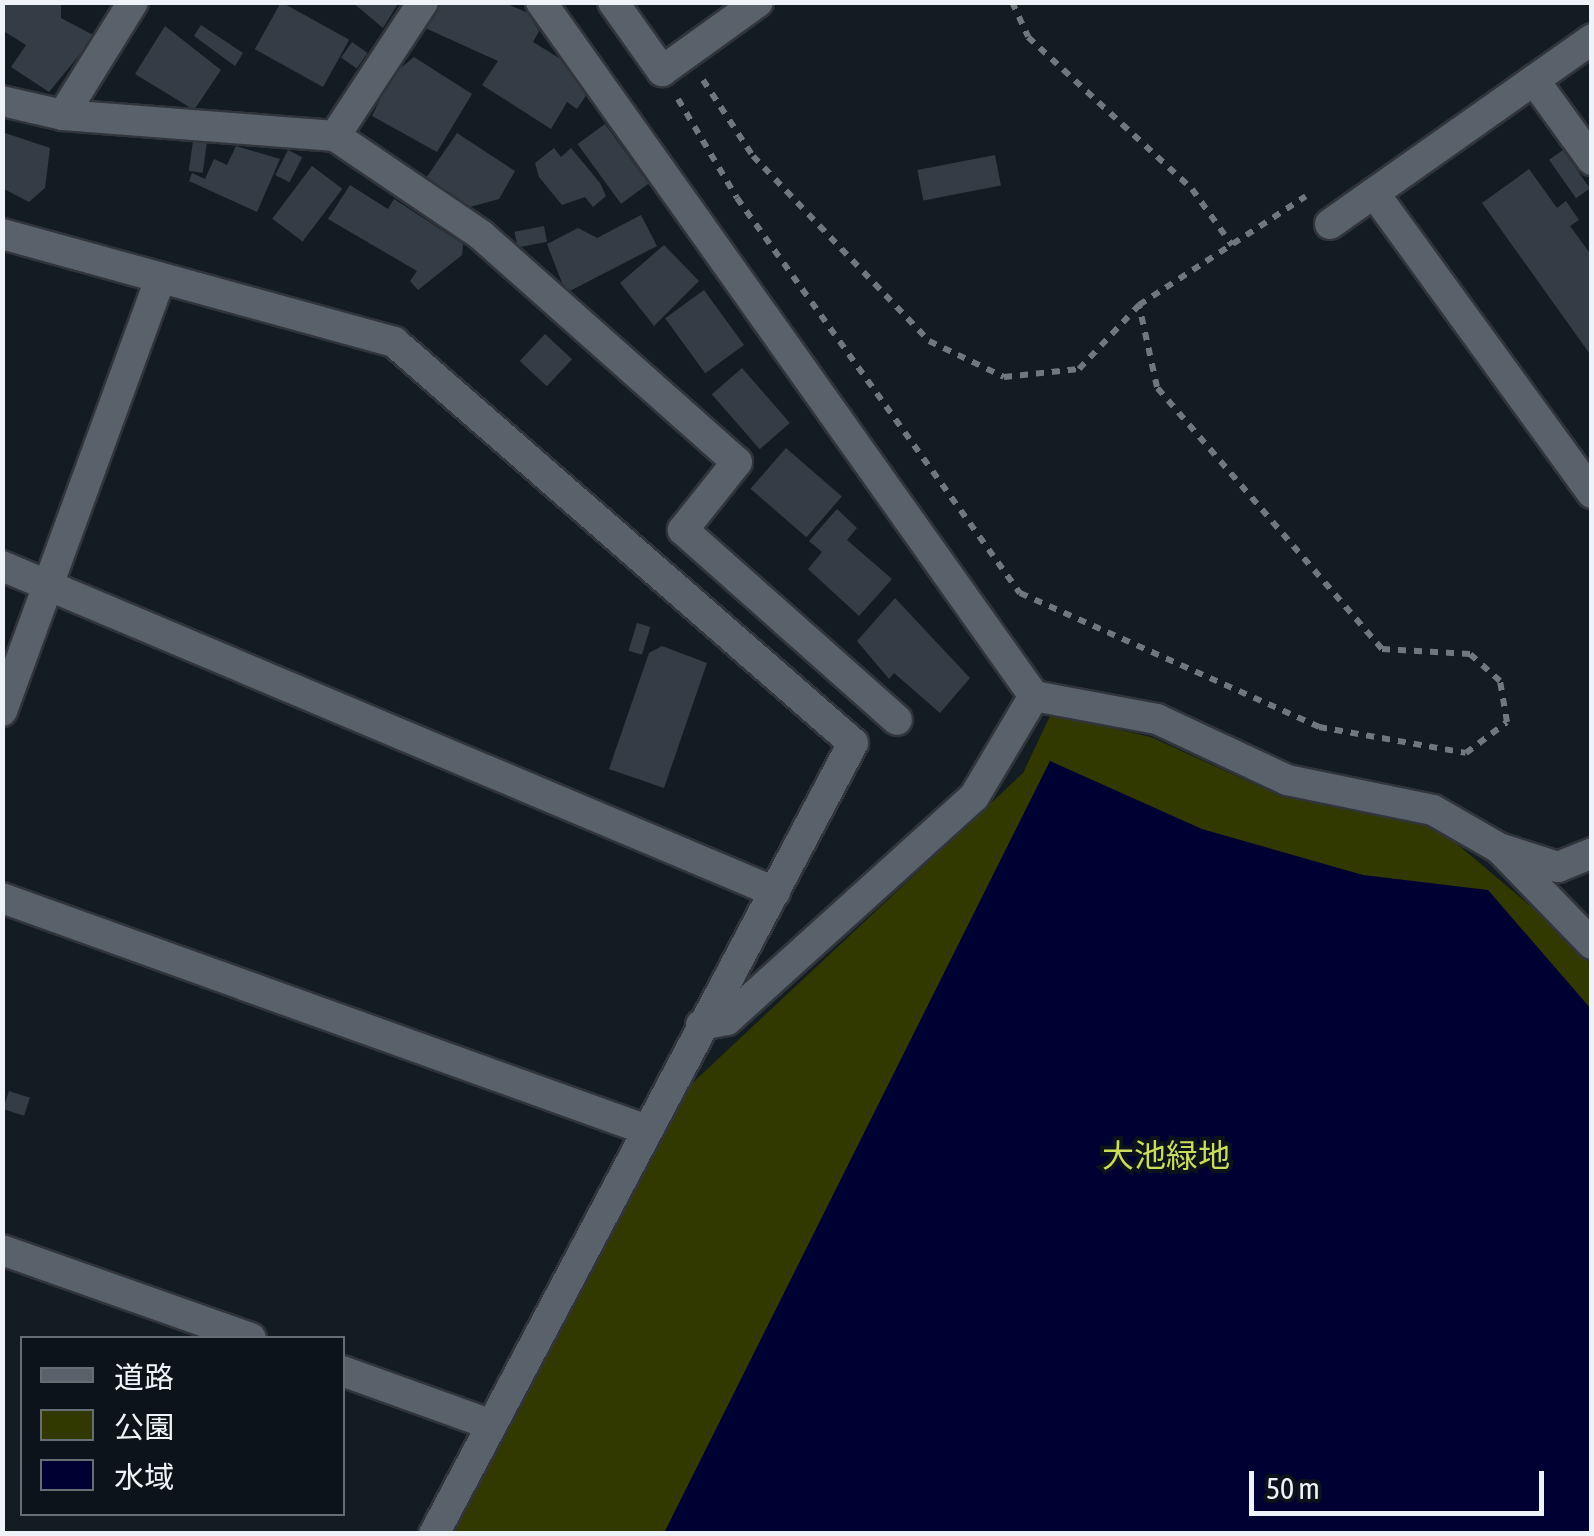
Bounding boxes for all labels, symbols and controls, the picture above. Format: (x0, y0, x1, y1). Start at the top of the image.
park label: 大池緑地 (1102, 1137, 1230, 1175)
legend (20, 1336, 345, 1516)
text: 道路 (114, 1360, 174, 1394)
text: 公園 (114, 1410, 174, 1444)
scale bar (1254, 1451, 1549, 1513)
text: 水域 (114, 1460, 174, 1494)
text: 50 m (1266, 1471, 1320, 1505)

